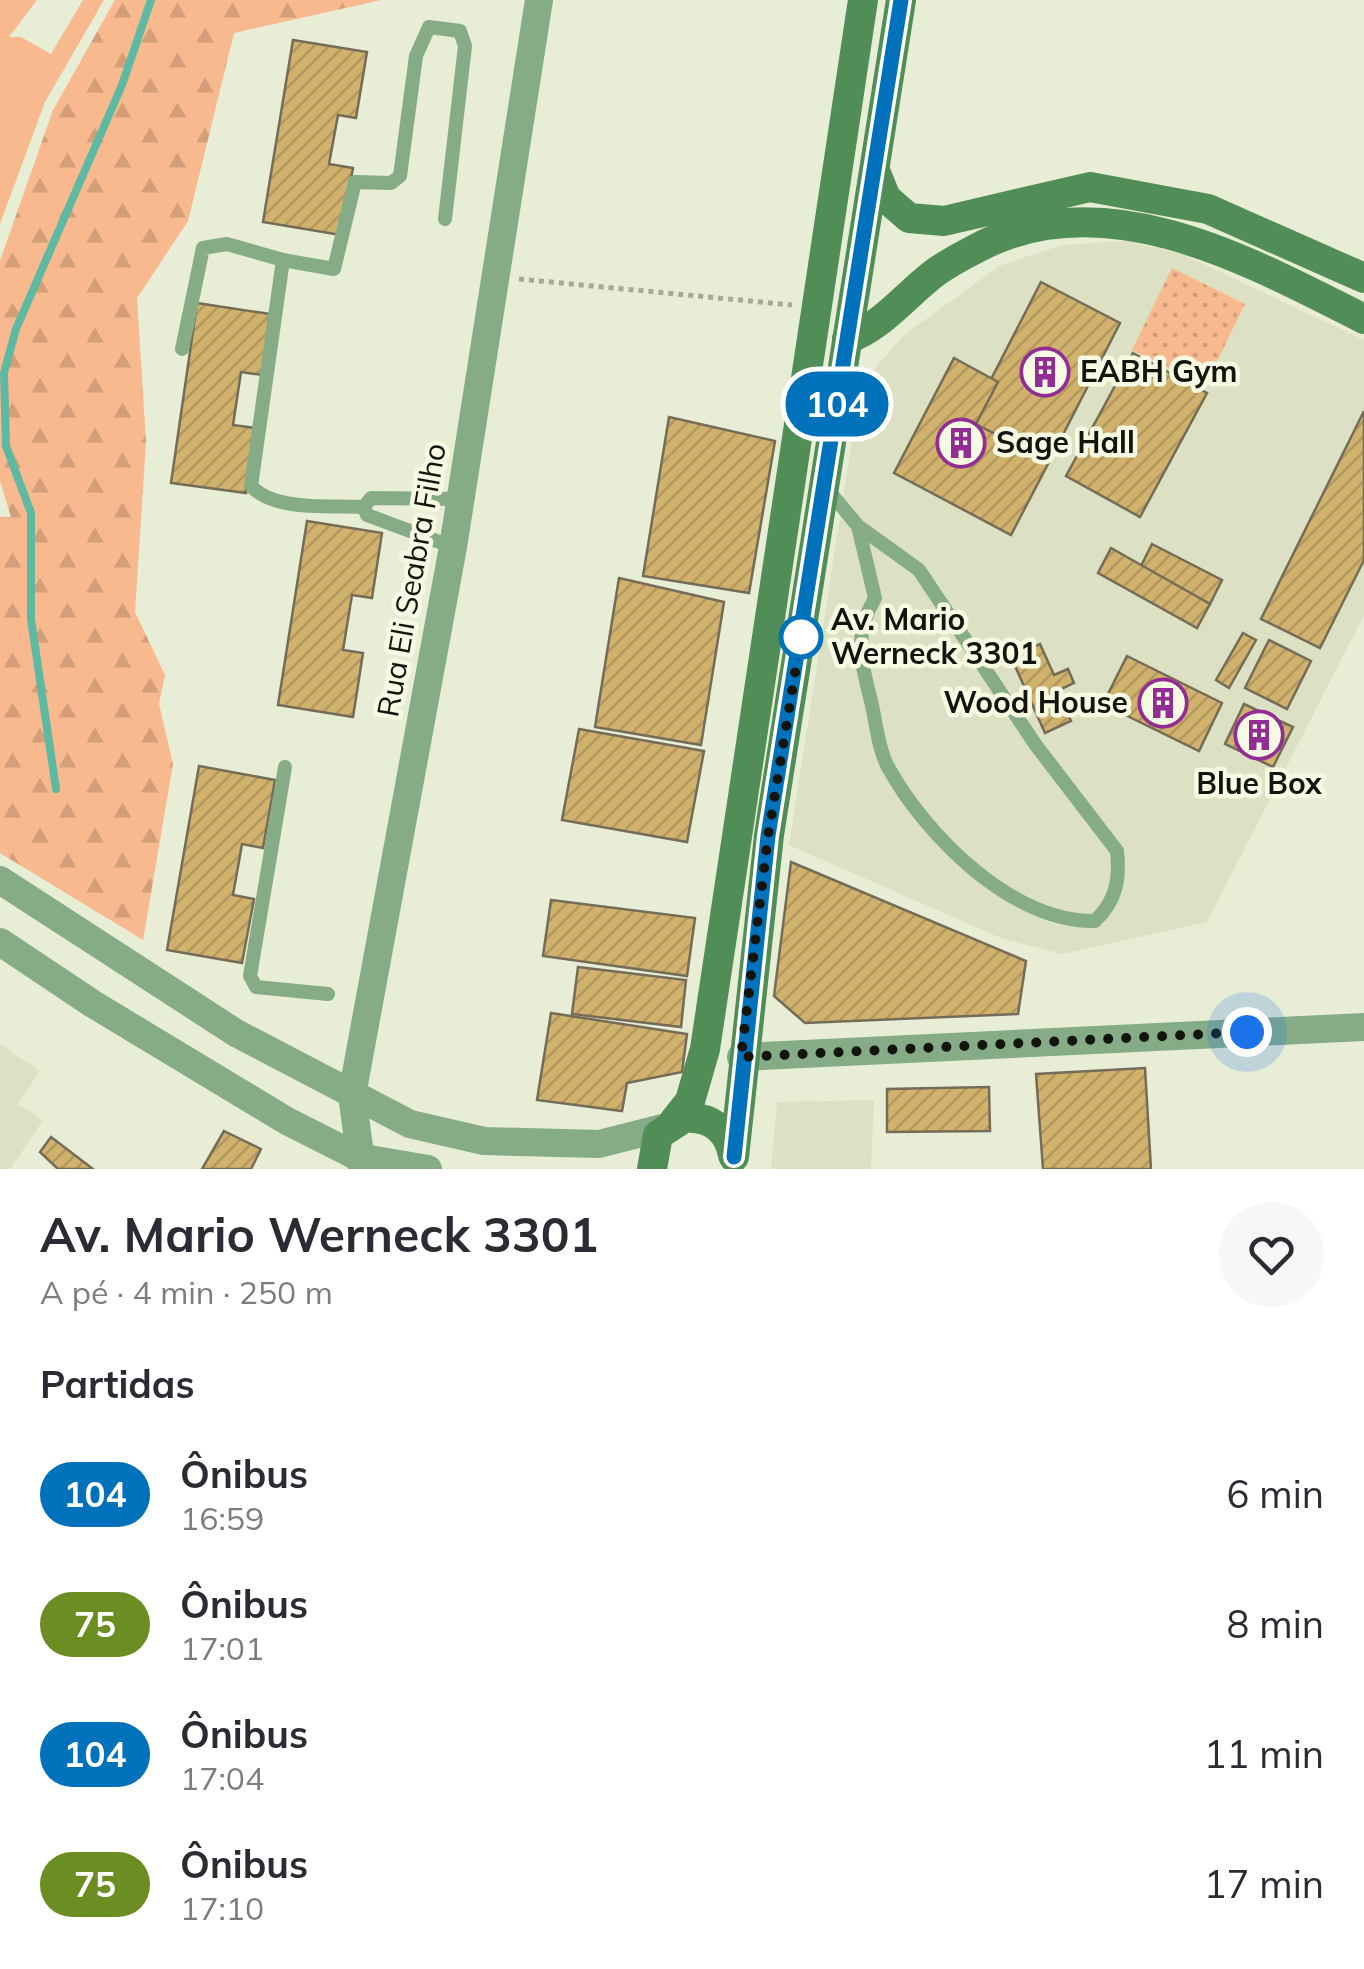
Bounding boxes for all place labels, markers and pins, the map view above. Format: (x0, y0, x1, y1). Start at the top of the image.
building icon: EABH Gym (1019, 346, 1071, 398)
place label: EABH Gym (1080, 352, 1238, 390)
building icon: Sage Hall (935, 417, 987, 469)
place label: Sage Hall (996, 423, 1135, 461)
place label: Av. Mario Werneck 3301 (831, 600, 1037, 672)
marker: Av. Mario Werneck 3301 (780, 616, 822, 658)
building icon: Wood House (1137, 677, 1189, 729)
place label: Wood House (944, 683, 1128, 721)
building icon: Blue Box (1233, 709, 1285, 761)
place label: Blue Box (1196, 764, 1322, 802)

